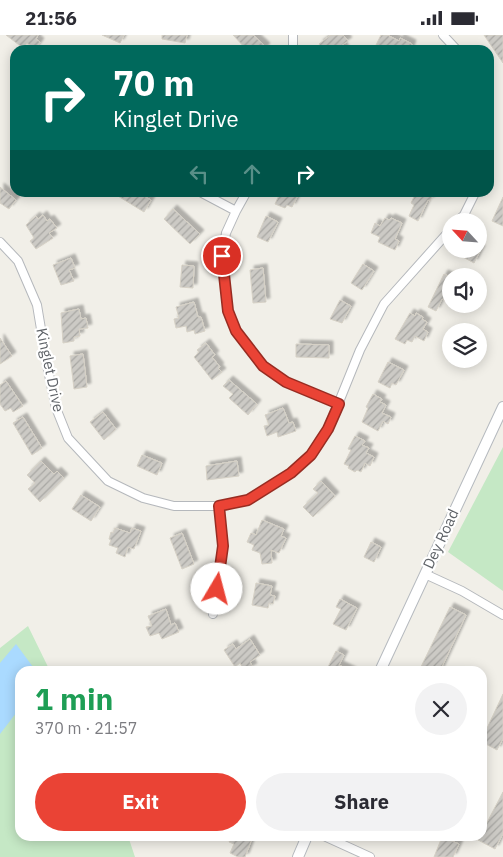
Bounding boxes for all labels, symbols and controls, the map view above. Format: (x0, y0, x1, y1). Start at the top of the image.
text: 21:56 (25, 6, 77, 30)
text: 70 m (113, 60, 195, 106)
icon: right (30, 65, 95, 130)
text: Kinglet Drive (113, 104, 239, 133)
icon: left (185, 160, 213, 188)
icon: ahead (238, 160, 266, 188)
icon: right (291, 160, 319, 188)
north arrow (442, 213, 488, 257)
map controls (442, 213, 487, 368)
pin (201, 235, 243, 277)
icon: arrive (208, 242, 236, 270)
button: sound (442, 268, 487, 313)
button: layers (442, 323, 487, 368)
street label: Kinglet Drive (32, 326, 69, 414)
street label: Dey Road (418, 506, 463, 572)
position arrow (190, 562, 242, 614)
text: 1 min (35, 679, 113, 718)
button: close (415, 683, 467, 735)
text: 370 m · 21:57 (35, 718, 137, 738)
button: Exit (35, 773, 246, 831)
button: Share (256, 773, 467, 831)

